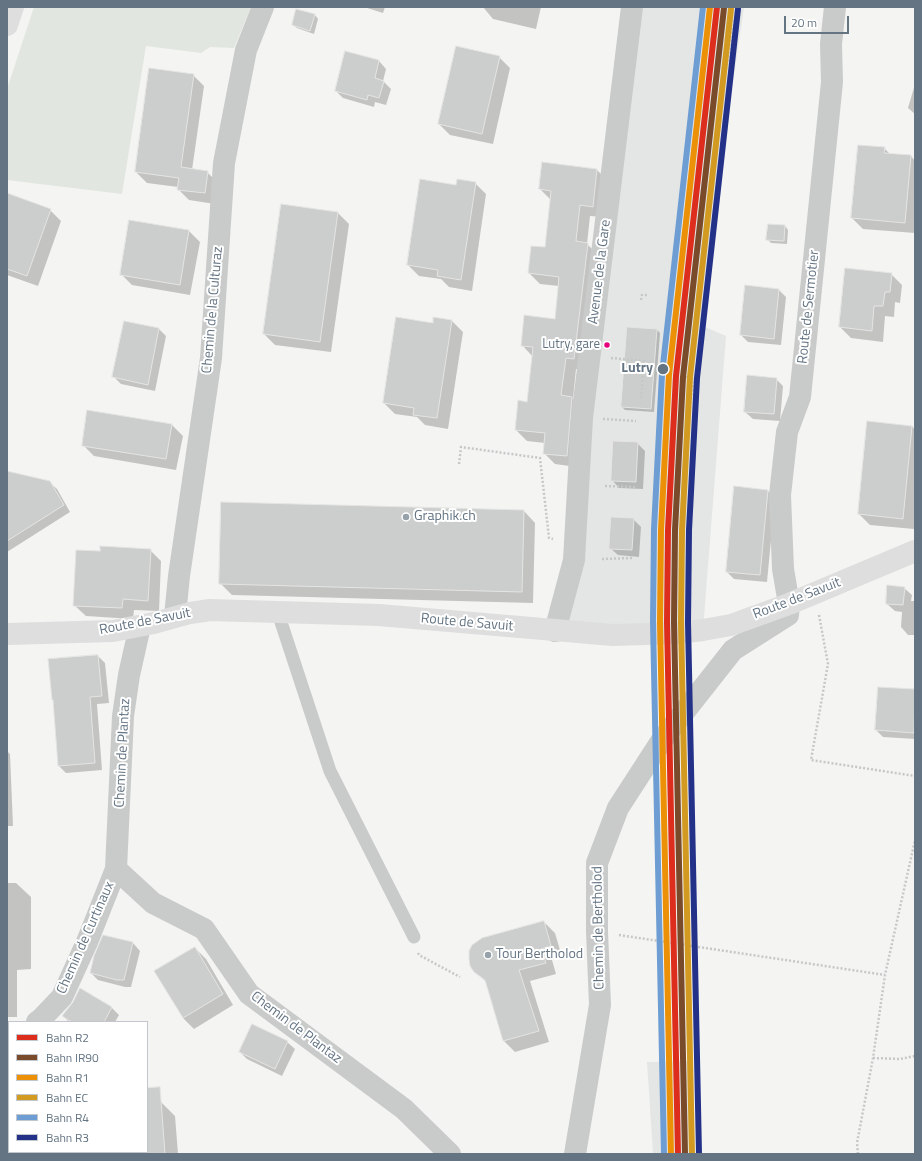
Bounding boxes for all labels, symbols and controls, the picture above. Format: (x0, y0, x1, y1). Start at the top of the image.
scale bar (786, 8, 851, 34)
text: 20 m (791, 13, 817, 32)
street label: Avenue de la Gare (585, 219, 615, 325)
street label: Chemin de la Culturaz (199, 246, 227, 374)
street label: Route de Sermotier (795, 249, 823, 365)
place label: Lutry, gare (542, 337, 600, 353)
marker: Lutry, gare (602, 340, 612, 350)
place label: Lutry (621, 361, 653, 377)
marker: Lutry (656, 362, 670, 376)
place label: Graphik.ch (414, 509, 476, 525)
marker: Graphik.ch (401, 512, 411, 522)
street label: Route de Savuit (751, 575, 843, 623)
street label: Route de Savuit (98, 605, 192, 639)
street label: Route de Savuit (420, 611, 514, 635)
street label: Chemin de Plantaz (112, 698, 134, 808)
street label: Chemin de Bertholod (590, 866, 608, 990)
street label: Chemin de Curtinaux (54, 879, 118, 997)
place label: Tour Bertholod (496, 947, 583, 963)
marker: Tour Bertholod (483, 950, 493, 960)
street label: Chemin de Plantaz (247, 988, 345, 1068)
legend (8, 1021, 148, 1153)
text: Bahn R2 (46, 1028, 89, 1047)
text: Bahn IR90 (46, 1048, 99, 1067)
text: Bahn R1 (46, 1068, 89, 1087)
text: Bahn EC (46, 1088, 88, 1107)
text: Bahn R4 (46, 1108, 89, 1127)
text: Bahn R3 (46, 1128, 89, 1147)

